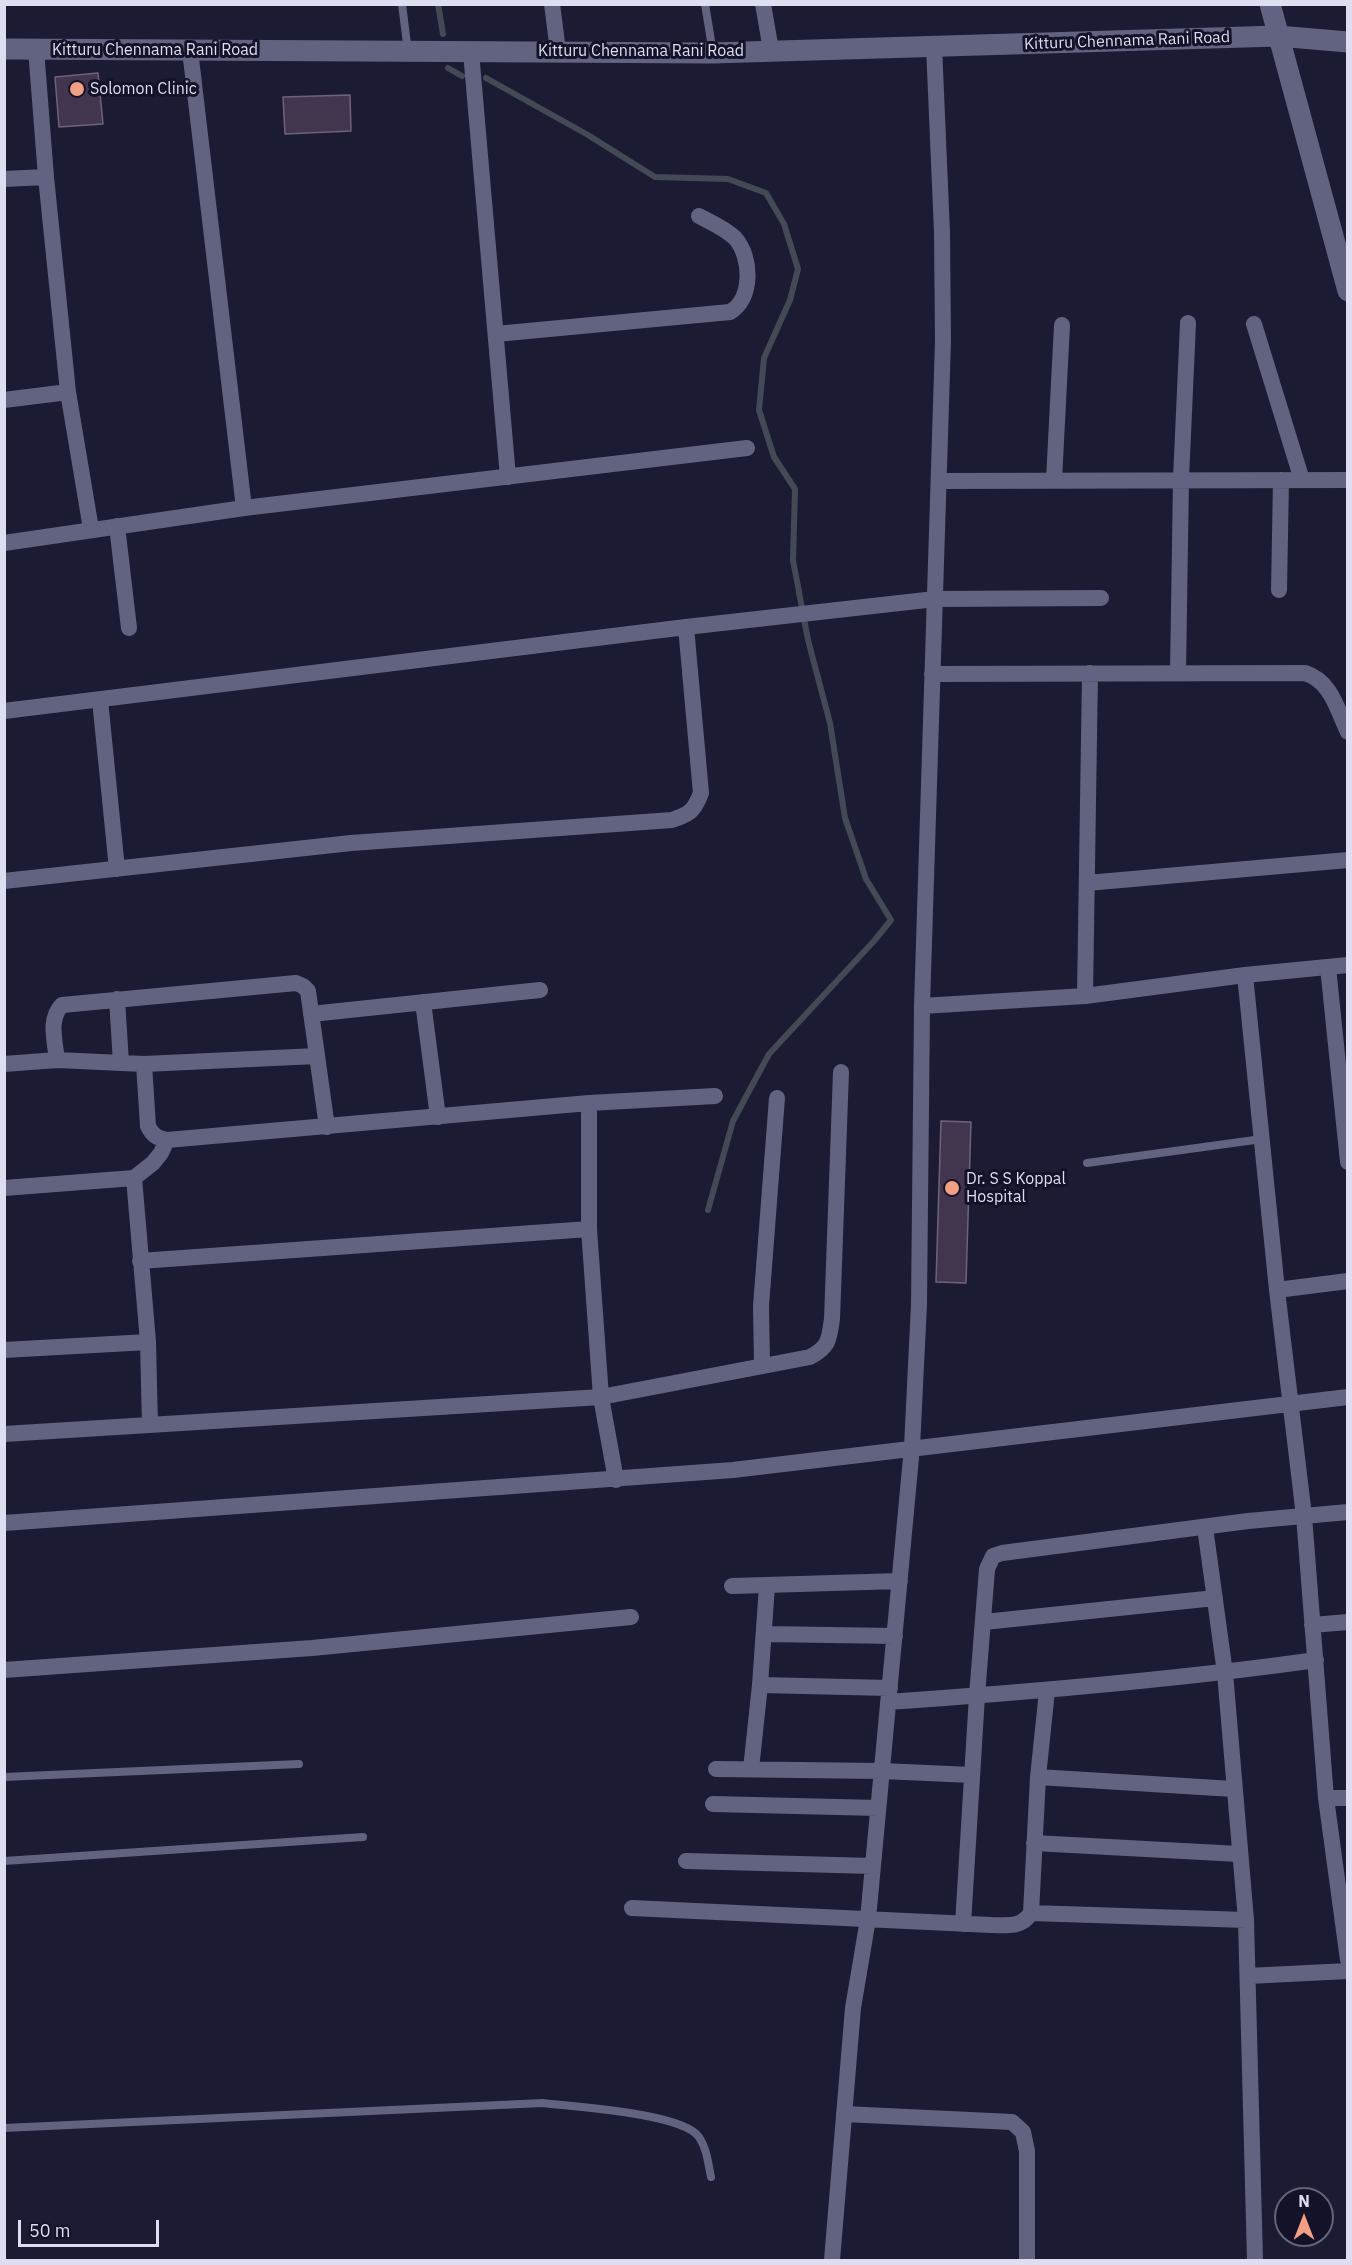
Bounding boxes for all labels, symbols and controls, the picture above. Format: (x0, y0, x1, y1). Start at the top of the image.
street label: Kitturu Chennama Rani Road (1024, 28, 1230, 54)
street label: Kitturu Chennama Rani Road (52, 40, 258, 60)
street label: Kitturu Chennama Rani Road (538, 41, 744, 61)
place label: Solomon Clinic (90, 79, 197, 99)
marker: Solomon Clinic (68, 80, 86, 98)
place label: Dr. S S Koppal Hospital (966, 1169, 1066, 1207)
marker: Dr. S S Koppal Hospital (943, 1179, 961, 1197)
north arrow (1274, 2187, 1334, 2247)
text: N (1298, 2191, 1310, 2211)
scale bar (21, 2208, 162, 2246)
text: 50 m (29, 2219, 71, 2242)

